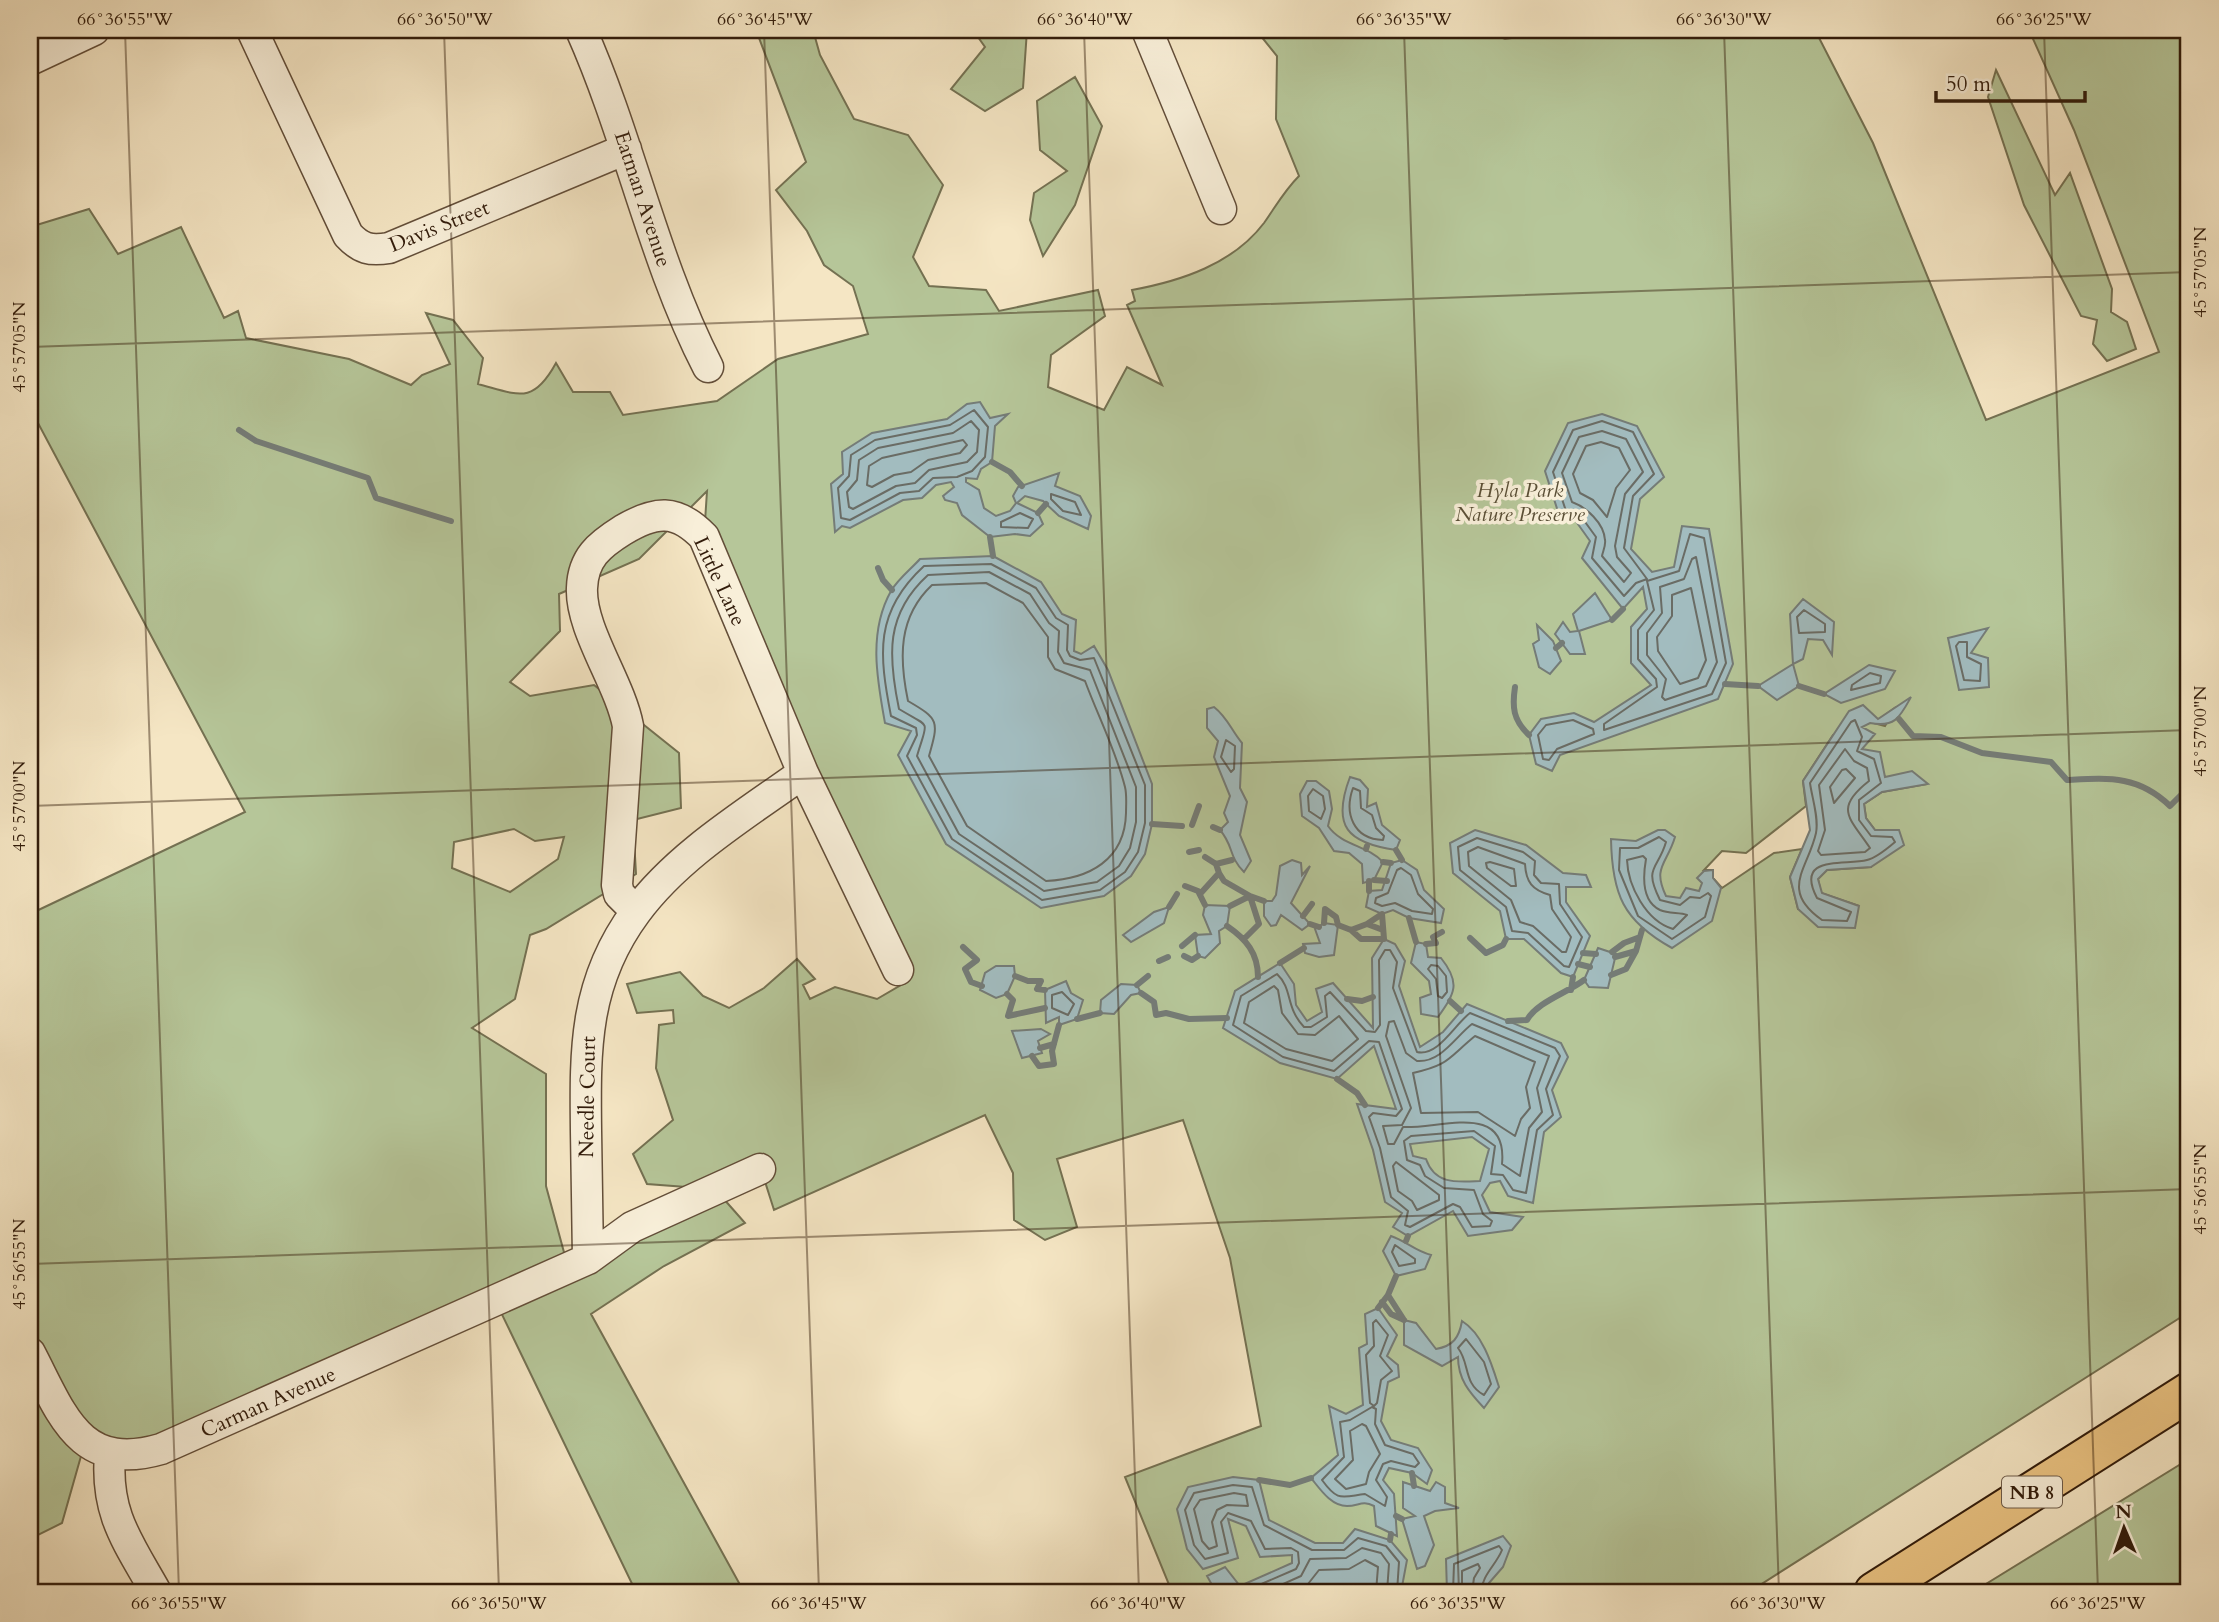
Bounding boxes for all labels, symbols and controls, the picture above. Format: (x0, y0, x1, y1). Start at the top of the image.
text: 66°36'55"W (77, 7, 173, 32)
text: 66°36'50"W (397, 7, 493, 32)
text: 66°36'45"W (717, 7, 813, 32)
text: 66°36'40"W (1037, 7, 1133, 32)
text: 66°36'35"W (1356, 7, 1452, 32)
text: 66°36'30"W (1676, 7, 1772, 32)
text: 66°36'25"W (1996, 7, 2092, 32)
scale bar (1936, 60, 2084, 104)
text: 50 m (1946, 70, 1991, 99)
street label: Eatman Avenue (607, 128, 678, 271)
street label: Davis Street (385, 193, 494, 260)
text: 45°57'05"N (2188, 226, 2213, 318)
text: 45°57'05"N (7, 301, 32, 393)
park label: Hyla Park Nature Preserve (1455, 476, 1586, 529)
street label: Little Lane (686, 532, 753, 631)
text: 45°57'00"N (2188, 685, 2213, 777)
text: 45°57'00"N (7, 760, 32, 852)
street label: Needle Court (572, 1035, 603, 1158)
text: 45°56'55"N (2188, 1143, 2213, 1235)
text: 45°56'55"N (7, 1218, 32, 1310)
street label: Carman Avenue (196, 1360, 340, 1445)
road number: NB 8 (2002, 1476, 2062, 1508)
north arrow (2090, 1492, 2160, 1562)
text: N (2115, 1499, 2133, 1525)
text: 66°36'55"W (131, 1591, 227, 1616)
text: 66°36'50"W (451, 1591, 547, 1616)
text: 66°36'45"W (771, 1591, 867, 1616)
text: 66°36'40"W (1090, 1591, 1186, 1616)
text: 66°36'35"W (1410, 1591, 1506, 1616)
text: 66°36'30"W (1730, 1591, 1826, 1616)
text: 66°36'25"W (2050, 1591, 2146, 1616)

